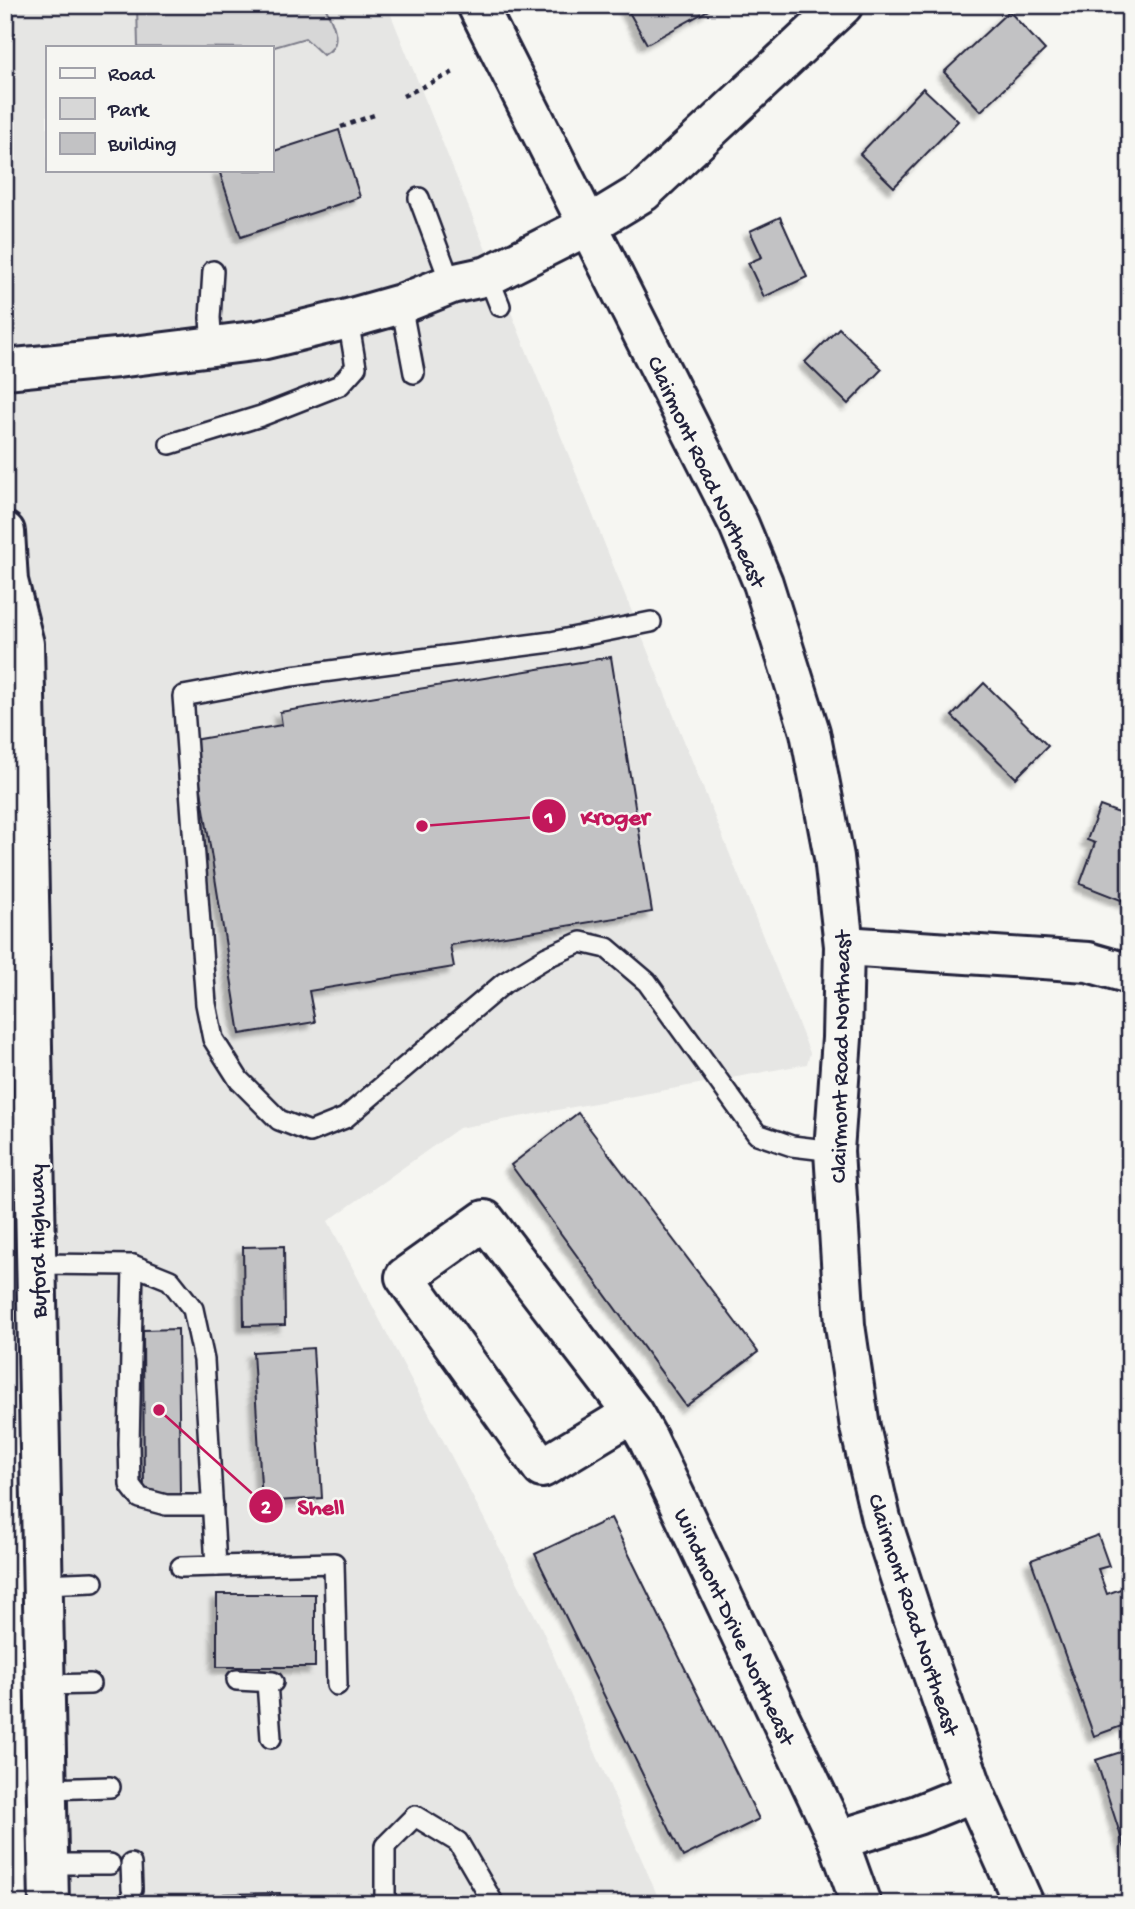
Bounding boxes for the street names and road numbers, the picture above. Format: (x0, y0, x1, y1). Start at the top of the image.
street label: Clairmont Road Northeast (639, 352, 771, 594)
street label: Clairmont Road Northeast (827, 929, 858, 1184)
street label: Buford Highway (25, 1164, 54, 1319)
street label: Clairmont Road Northeast (860, 1491, 964, 1741)
street label: Windmont Drive Northeast (666, 1505, 800, 1752)

